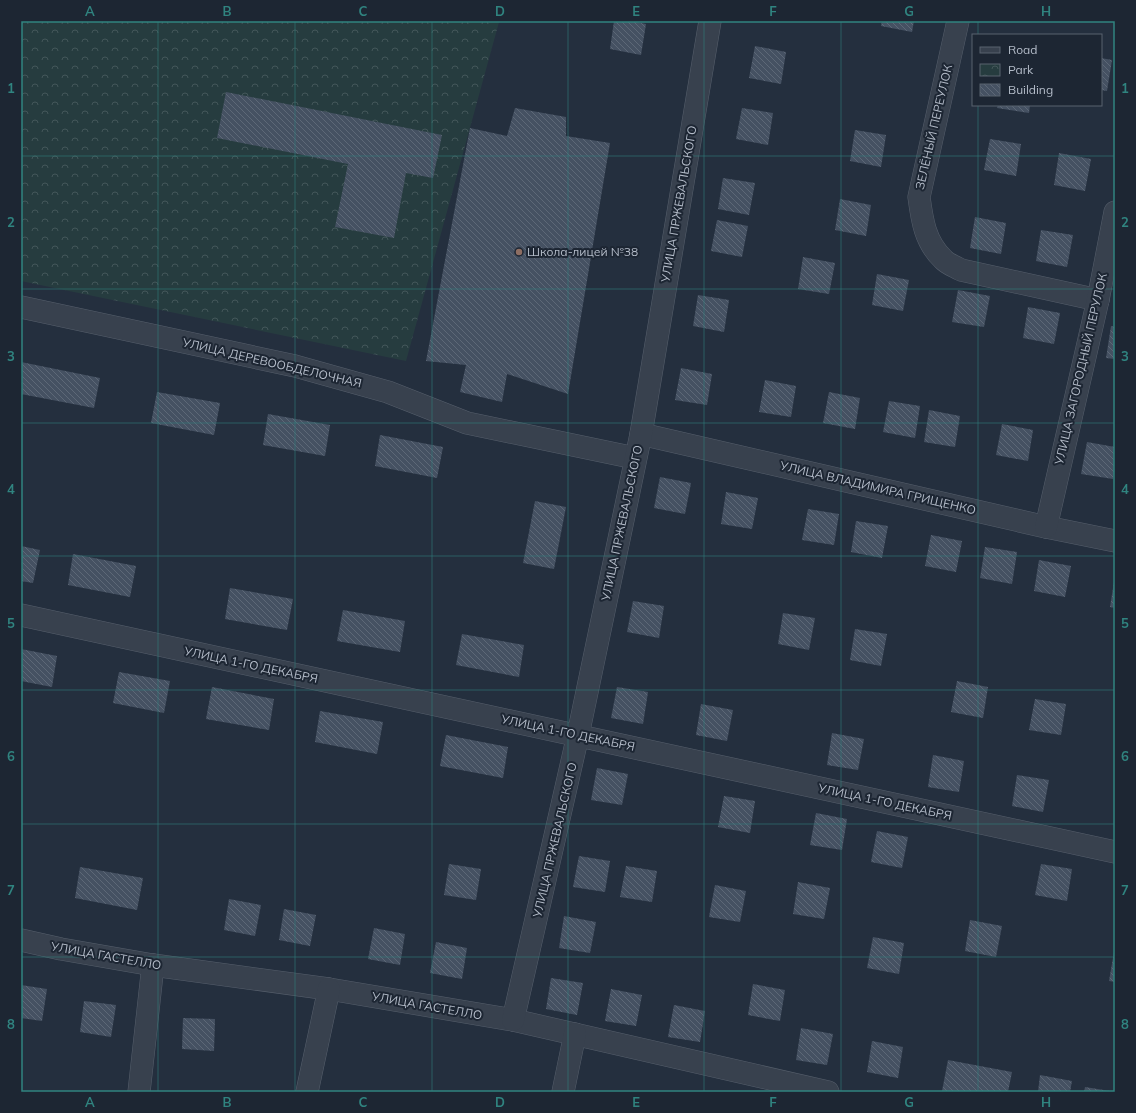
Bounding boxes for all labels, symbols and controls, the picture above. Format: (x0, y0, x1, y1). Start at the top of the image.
text: A (85, 3, 95, 19)
text: B (223, 3, 232, 19)
text: C (359, 3, 368, 19)
text: D (495, 3, 505, 19)
text: E (632, 3, 640, 19)
text: F (769, 3, 777, 19)
text: G (904, 3, 914, 19)
text: H (1041, 3, 1051, 19)
legend (972, 34, 1102, 106)
text: Road (1008, 42, 1037, 57)
text: Park (1008, 62, 1034, 77)
street label: ЗЕЛЁНЫЙ ПЕРЕУЛОК (912, 63, 955, 191)
text: 1 (7, 80, 15, 96)
text: 1 (1121, 80, 1129, 96)
text: Building (1008, 82, 1053, 97)
street label: УЛИЦА ПРЖЕВАЛЬСКОГО (657, 124, 700, 284)
text: 2 (7, 214, 15, 230)
text: 2 (1121, 214, 1129, 230)
place label: Школа-лицей №38 (527, 244, 638, 259)
marker: Школа-лицей №38 (514, 247, 524, 257)
street label: УЛИЦА ЗАГОРОДНЫЙ ПЕРУЛОК (1051, 271, 1110, 467)
street label: УЛИЦА ДЕРЕВООБДЕЛОЧНАЯ (180, 334, 363, 390)
text: 3 (7, 348, 15, 364)
text: 3 (1121, 348, 1129, 364)
street label: УЛИЦА ПРЖЕВАЛЬСКОГО (597, 444, 645, 603)
street label: УЛИЦА ВЛАДИМИРА ГРИЩЕНКО (778, 457, 978, 517)
text: 4 (7, 481, 15, 497)
text: 4 (1121, 481, 1129, 497)
text: 5 (7, 615, 15, 631)
text: 5 (1121, 615, 1129, 631)
street label: УЛИЦА 1-ГО ДЕКАБРЯ (182, 643, 319, 686)
street label: УЛИЦА 1-ГО ДЕКАБРЯ (499, 711, 636, 754)
text: 6 (7, 748, 15, 764)
text: 6 (1121, 748, 1129, 764)
street label: УЛИЦА ПРЖЕВАЛЬСКОГО (529, 761, 580, 920)
street label: УЛИЦА 1-ГО ДЕКАБРЯ (816, 780, 953, 823)
text: 7 (7, 882, 15, 898)
text: 7 (1121, 882, 1129, 898)
street label: УЛИЦА ГАСТЕЛЛО (49, 938, 162, 973)
street label: УЛИЦА ГАСТЕЛЛО (370, 988, 483, 1023)
text: 8 (7, 1016, 15, 1032)
text: 8 (1121, 1016, 1129, 1032)
text: A (85, 1094, 95, 1110)
text: B (223, 1094, 232, 1110)
text: C (359, 1094, 368, 1110)
text: D (495, 1094, 505, 1110)
text: E (632, 1094, 640, 1110)
text: F (769, 1094, 777, 1110)
text: G (904, 1094, 914, 1110)
text: H (1041, 1094, 1051, 1110)

